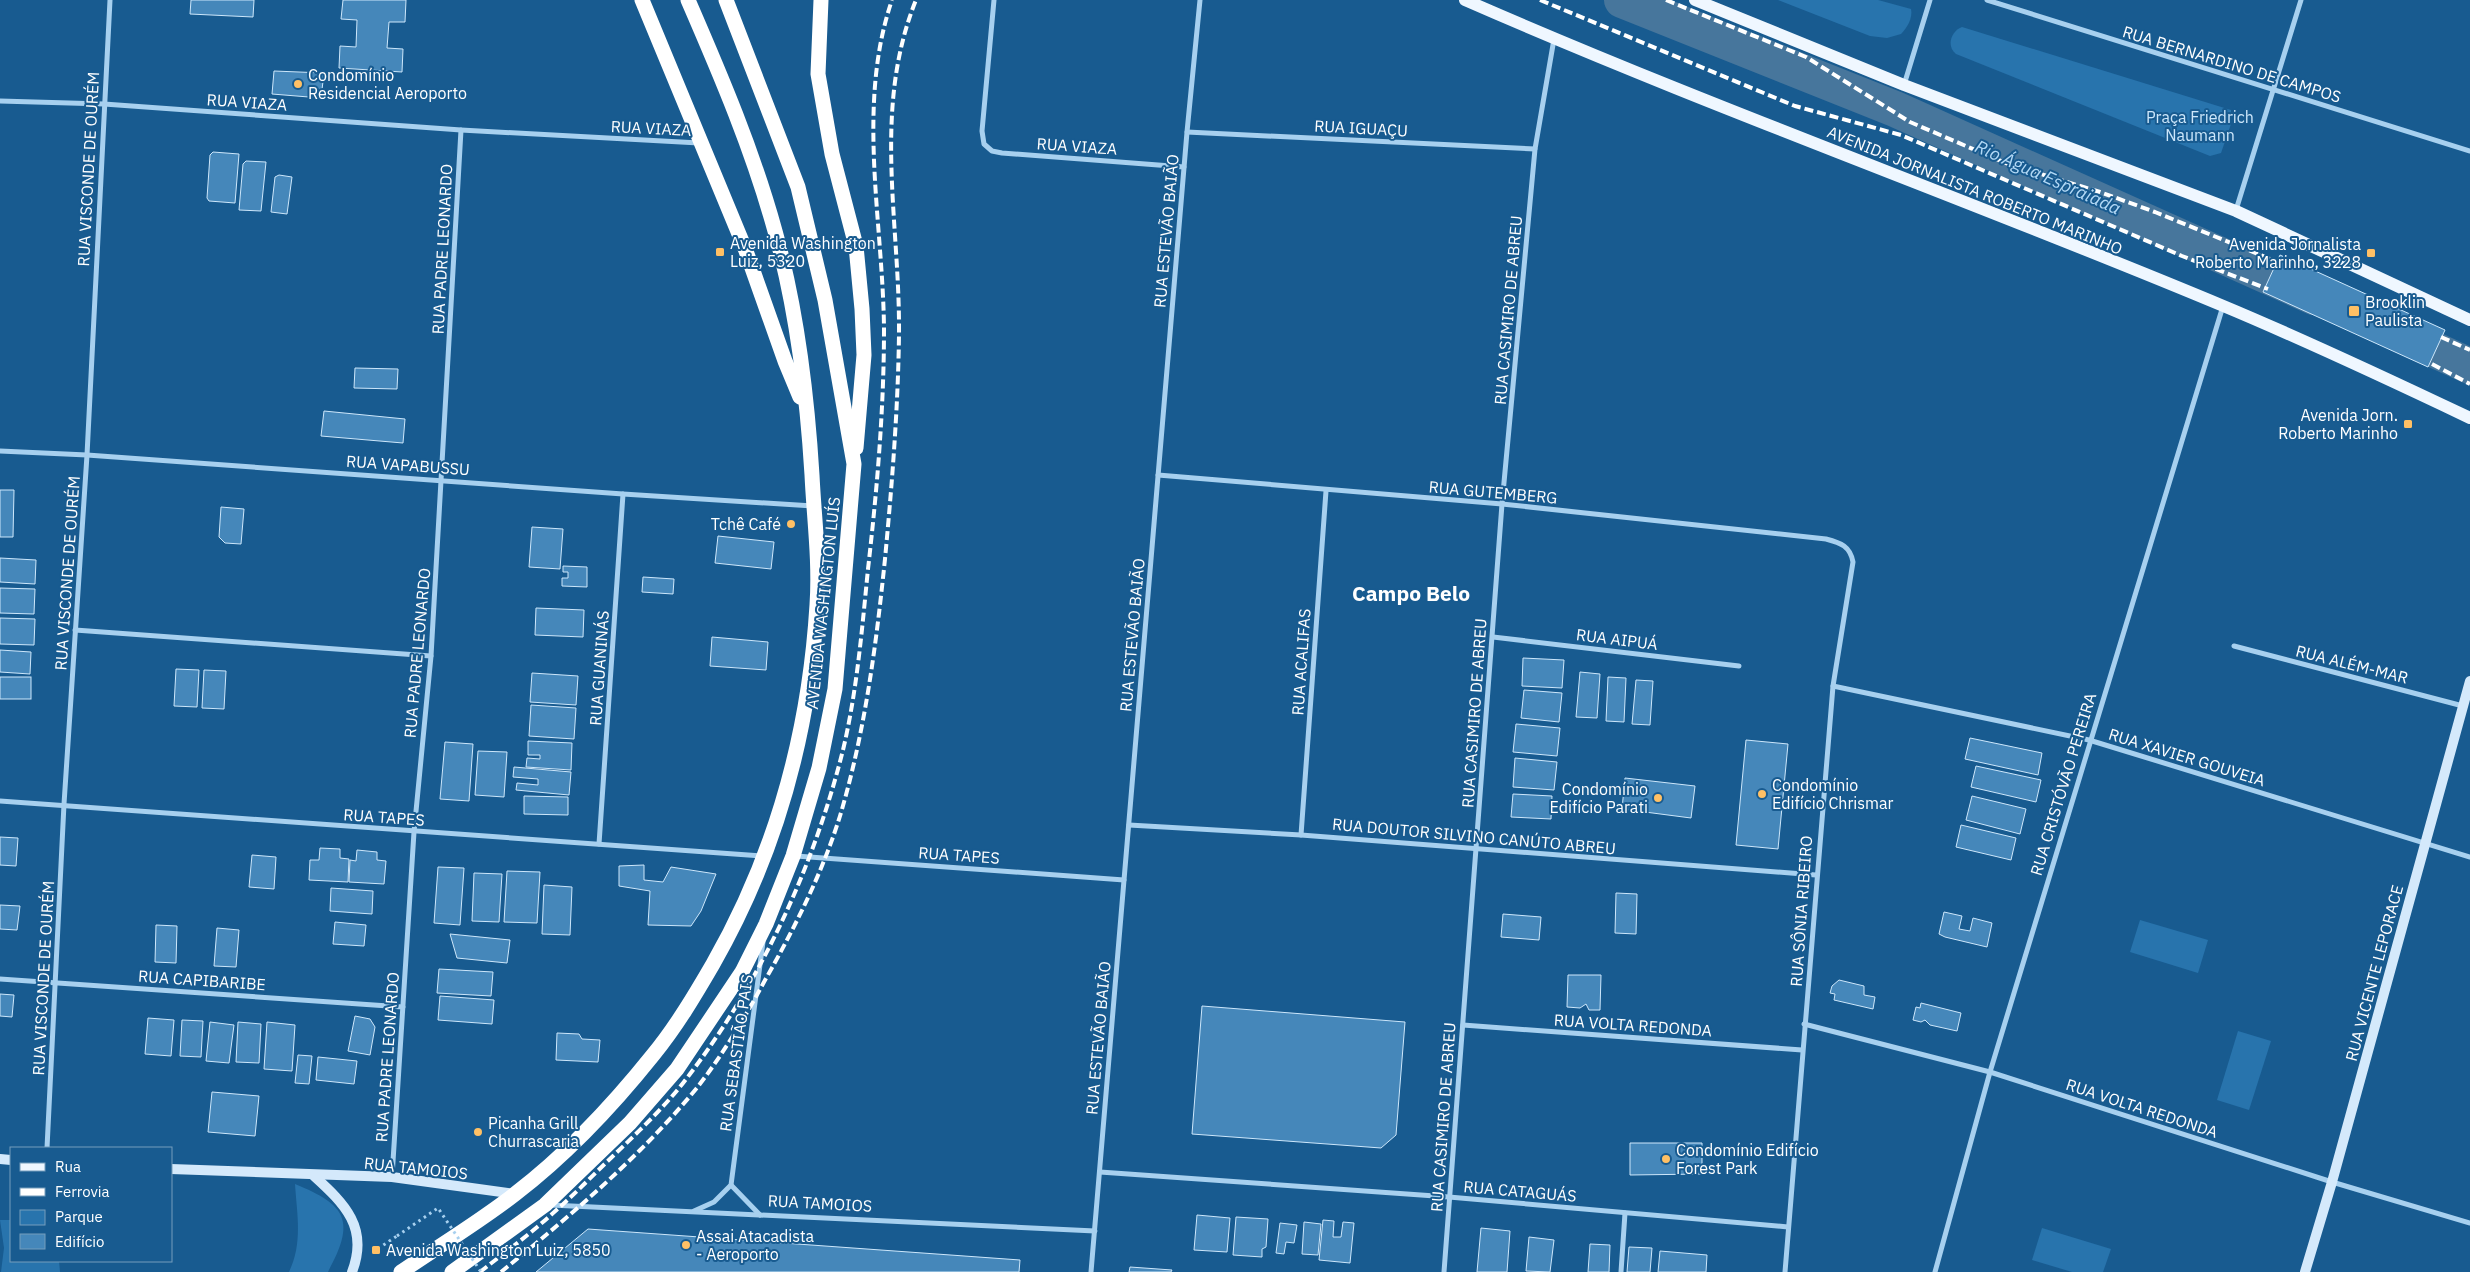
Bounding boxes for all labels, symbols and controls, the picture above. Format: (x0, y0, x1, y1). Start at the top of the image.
street label: RUA BERNARDINO DE CAMPOS (2120, 21, 2344, 107)
place label: Condomínio Residencial Aeroporto (308, 65, 467, 103)
street label: RUA VISCONDE DE OURÉM (72, 71, 103, 267)
marker: Condomínio Residencial Aeroporto (292, 78, 304, 90)
street label: RUA VIAZA (206, 89, 288, 115)
park label: Praça Friedrich Naumann (2146, 107, 2254, 145)
street label: RUA VIAZA (610, 116, 692, 140)
street label: RUA IGUAÇU (1314, 116, 1408, 140)
street label: AVENIDA JORNALISTA ROBERTO MARINHO (1824, 121, 2126, 259)
street label: RUA VIAZA (1036, 133, 1118, 159)
water label: Rio Água Espraiada (1971, 135, 2125, 219)
street label: RUA ESTEVÃO BAIÃO (1149, 153, 1183, 309)
street label: RUA PADRE LEONARDO (428, 163, 456, 335)
street label: RUA CASIMIRO DE ABREU (1490, 214, 1526, 406)
place label: Avenida Washington Luiz, 5320 (730, 233, 876, 271)
place label: Avenida Jornalista Roberto Marinho, 3228 (2195, 234, 2361, 272)
marker: Avenida Washington Luiz, 5320 (714, 246, 726, 258)
marker: Avenida Jornalista Roberto Marinho, 3228 (2365, 247, 2377, 259)
place label: Brooklin Paulista (2365, 292, 2425, 330)
marker: Brooklin Paulista (2347, 304, 2361, 318)
place label: Avenida Jorn. Roberto Marinho (2278, 405, 2398, 443)
marker: Avenida Jorn. Roberto Marinho (2402, 418, 2414, 430)
street label: RUA VAPABUSSU (346, 451, 470, 479)
street label: RUA VISCONDE DE OURÉM (49, 475, 84, 671)
street label: RUA GUTEMBERG (1428, 476, 1558, 508)
street label: AVENIDA WASHINGTON LUÍS (801, 496, 844, 710)
place label: Tchê Café (711, 514, 781, 534)
marker: Tchê Café (785, 518, 797, 530)
street label: RUA ESTEVÃO BAIÃO (1115, 557, 1149, 713)
street label: RUA PADRE LEONARDO (400, 567, 434, 739)
district label: Campo Belo (1352, 579, 1470, 607)
street label: RUA ACALIFAS (1287, 608, 1315, 716)
street label: RUA GUANINÁS (584, 610, 613, 726)
street label: RUA CASIMIRO DE ABREU (1457, 617, 1491, 809)
street label: RUA AIPUÁ (1575, 623, 1659, 654)
street label: RUA ALÉM-MAR (2294, 639, 2411, 688)
street label: RUA CRISTÓVÃO PEREIRA (2025, 690, 2100, 878)
street label: RUA XAVIER GOUVEIA (2106, 724, 2268, 790)
place label: Condomínio Edifício Chrismar (1772, 775, 1894, 813)
place label: Condomínio Edifício Parati (1550, 779, 1648, 817)
marker: Condomínio Edifício Chrismar (1756, 788, 1768, 800)
marker: Condomínio Edifício Parati (1652, 792, 1664, 804)
street label: RUA TAPES (343, 804, 425, 830)
street label: RUA DOUTOR SILVINO CANÚTO ABREU (1331, 813, 1617, 858)
street label: RUA SÔNIA RIBEIRO (1786, 835, 1816, 987)
street label: RUA TAPES (918, 842, 1000, 868)
street label: RUA VISCONDE DE OURÉM (27, 880, 58, 1076)
street label: RUA VICENTE LEPORACE (2341, 883, 2407, 1063)
street label: RUA ESTEVÃO BAIÃO (1081, 960, 1115, 1116)
street label: RUA CAPIBARIBE (137, 966, 267, 994)
street label: RUA PADRE LEONARDO (371, 971, 403, 1143)
street label: RUA SEBASTIÃO PAIS (715, 973, 757, 1133)
street label: RUA VOLTA REDONDA (1553, 1009, 1713, 1041)
street label: RUA CASIMIRO DE ABREU (1426, 1021, 1460, 1213)
street label: RUA VOLTA REDONDA (2064, 1074, 2220, 1142)
place label: Picanha Grill Churrascaria (488, 1113, 580, 1151)
marker: Picanha Grill Churrascaria (472, 1126, 484, 1138)
place label: Condomínio Edifício Forest Park (1676, 1140, 1819, 1178)
legend (10, 1147, 172, 1262)
street label: RUA TAMOIOS (363, 1153, 469, 1183)
marker: Condomínio Edifício Forest Park (1660, 1153, 1672, 1165)
text: Rua (55, 1157, 81, 1176)
street label: RUA CATAGUÁS (1463, 1175, 1577, 1206)
text: Ferrovia (55, 1182, 110, 1201)
street label: RUA TAMOIOS (767, 1190, 873, 1216)
text: Parque (55, 1207, 103, 1226)
place label: Assai Atacadista - Aeroporto (696, 1226, 815, 1264)
text: Edifício (55, 1232, 104, 1251)
marker: Assai Atacadista - Aeroporto (680, 1239, 692, 1251)
place label: Avenida Washington Luiz, 5850 (386, 1240, 611, 1260)
marker: Avenida Washington Luiz, 5850 (370, 1244, 382, 1256)

